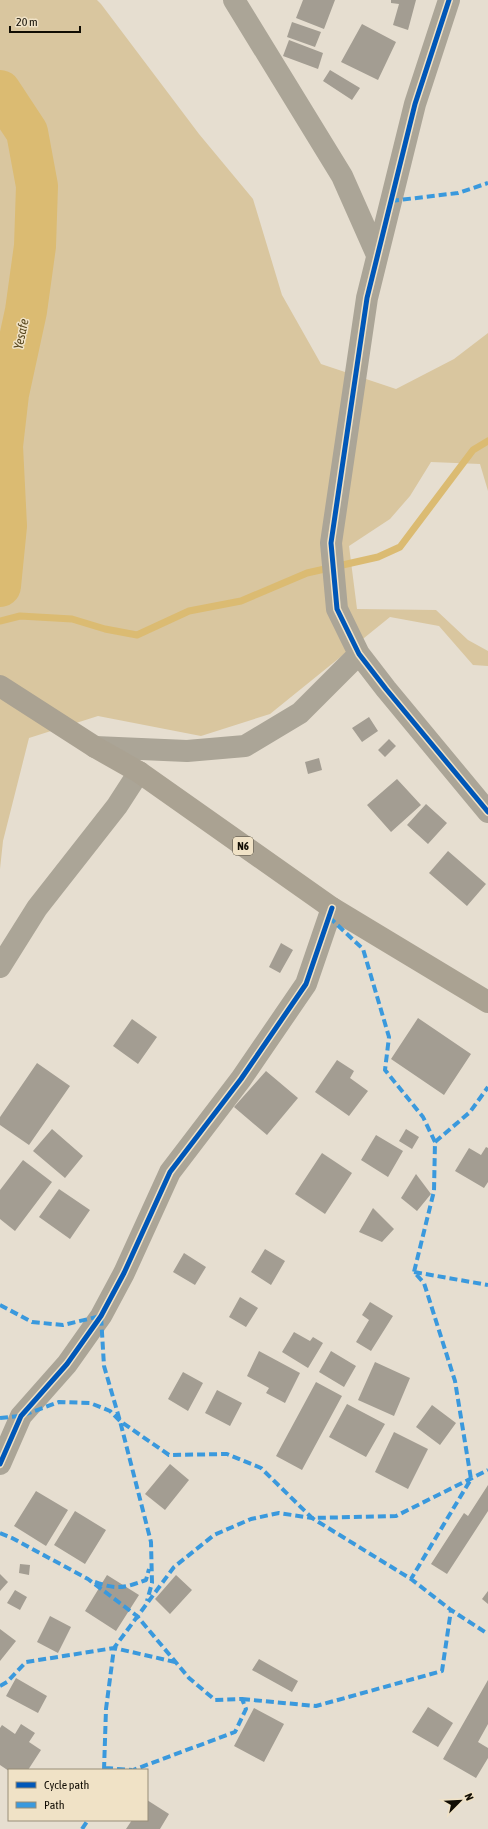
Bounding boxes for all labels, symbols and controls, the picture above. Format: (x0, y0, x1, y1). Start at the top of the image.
scale bar (10, 8, 80, 34)
text: 20 m (16, 15, 38, 29)
water label: Yesafe (10, 317, 32, 351)
road number: N6 (233, 837, 253, 855)
legend (8, 1769, 148, 1821)
text: Cycle path (44, 1778, 89, 1792)
north arrow (440, 1781, 480, 1821)
text: N (462, 1792, 476, 1802)
text: Path (44, 1798, 65, 1812)

